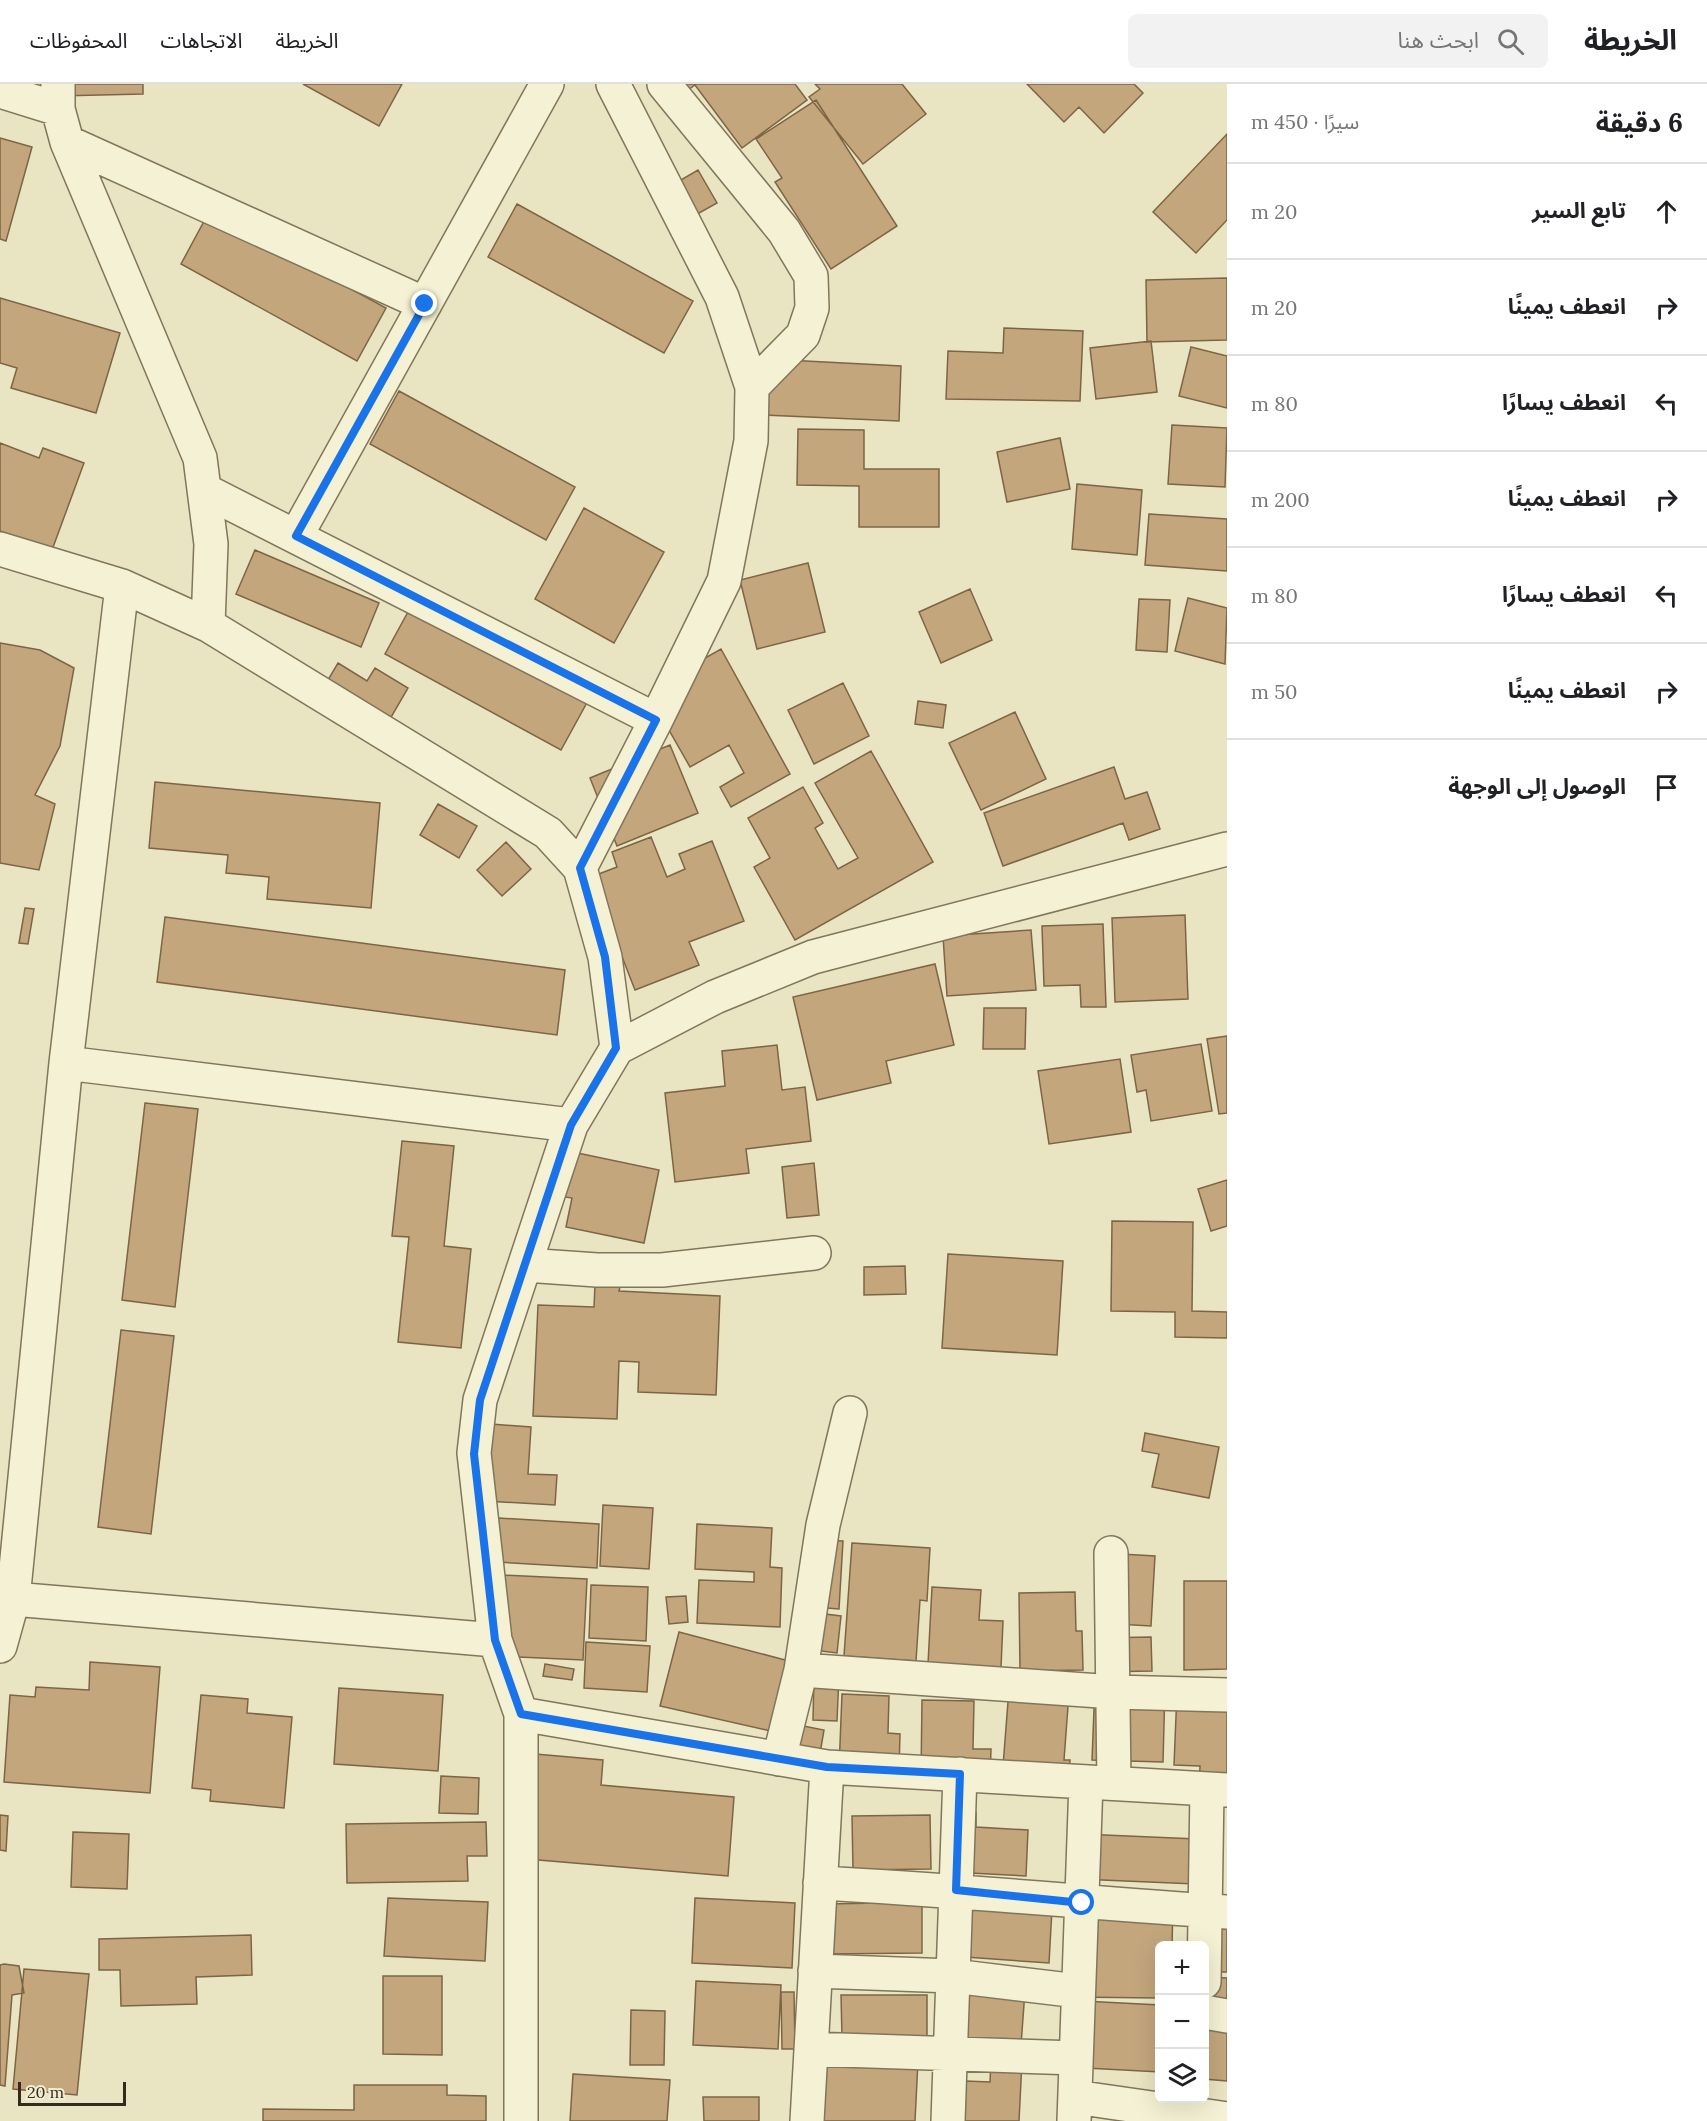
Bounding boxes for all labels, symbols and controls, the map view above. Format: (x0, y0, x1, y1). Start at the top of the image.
search box (1128, 14, 1548, 68)
text: الخريطة (1584, 22, 1677, 58)
icon: search (1494, 25, 1527, 58)
text: ابحث هنا (1397, 26, 1479, 54)
text: المحفوظات (30, 27, 127, 54)
text: الاتجاهات (160, 27, 242, 54)
text: الخريطة (275, 27, 338, 54)
text: 6 دقيقة (1596, 106, 1683, 139)
text: سيرًا · 450 m (1251, 109, 1359, 134)
icon: ahead (1650, 195, 1683, 228)
text: تابع السير (1532, 196, 1626, 224)
text: 20 m (1251, 199, 1297, 224)
route end (411, 290, 437, 316)
icon: right (1650, 291, 1683, 324)
text: انعطف يمينًا (1508, 292, 1626, 320)
text: 20 m (1251, 295, 1297, 320)
icon: left (1650, 387, 1683, 420)
text: انعطف يسارًا (1502, 388, 1626, 416)
text: 80 m (1251, 391, 1298, 416)
icon: right (1650, 483, 1683, 516)
text: انعطف يمينًا (1508, 484, 1626, 512)
text: 200 m (1251, 487, 1310, 512)
icon: left (1650, 579, 1683, 612)
text: انعطف يسارًا (1502, 580, 1626, 608)
text: 80 m (1251, 583, 1298, 608)
icon: right (1650, 675, 1683, 708)
text: انعطف يمينًا (1508, 676, 1626, 704)
text: 50 m (1251, 679, 1297, 704)
icon: arrive (1650, 771, 1683, 804)
text: الوصول إلى الوجهة (1448, 772, 1626, 800)
route start (1068, 1889, 1094, 1915)
map controls (1155, 1941, 1209, 2103)
button: + (1155, 1941, 1209, 1995)
button: − (1155, 1995, 1209, 2049)
button: layers (1155, 2049, 1209, 2103)
scale bar (18, 2079, 126, 2106)
text: 20 m (27, 2082, 64, 2102)

